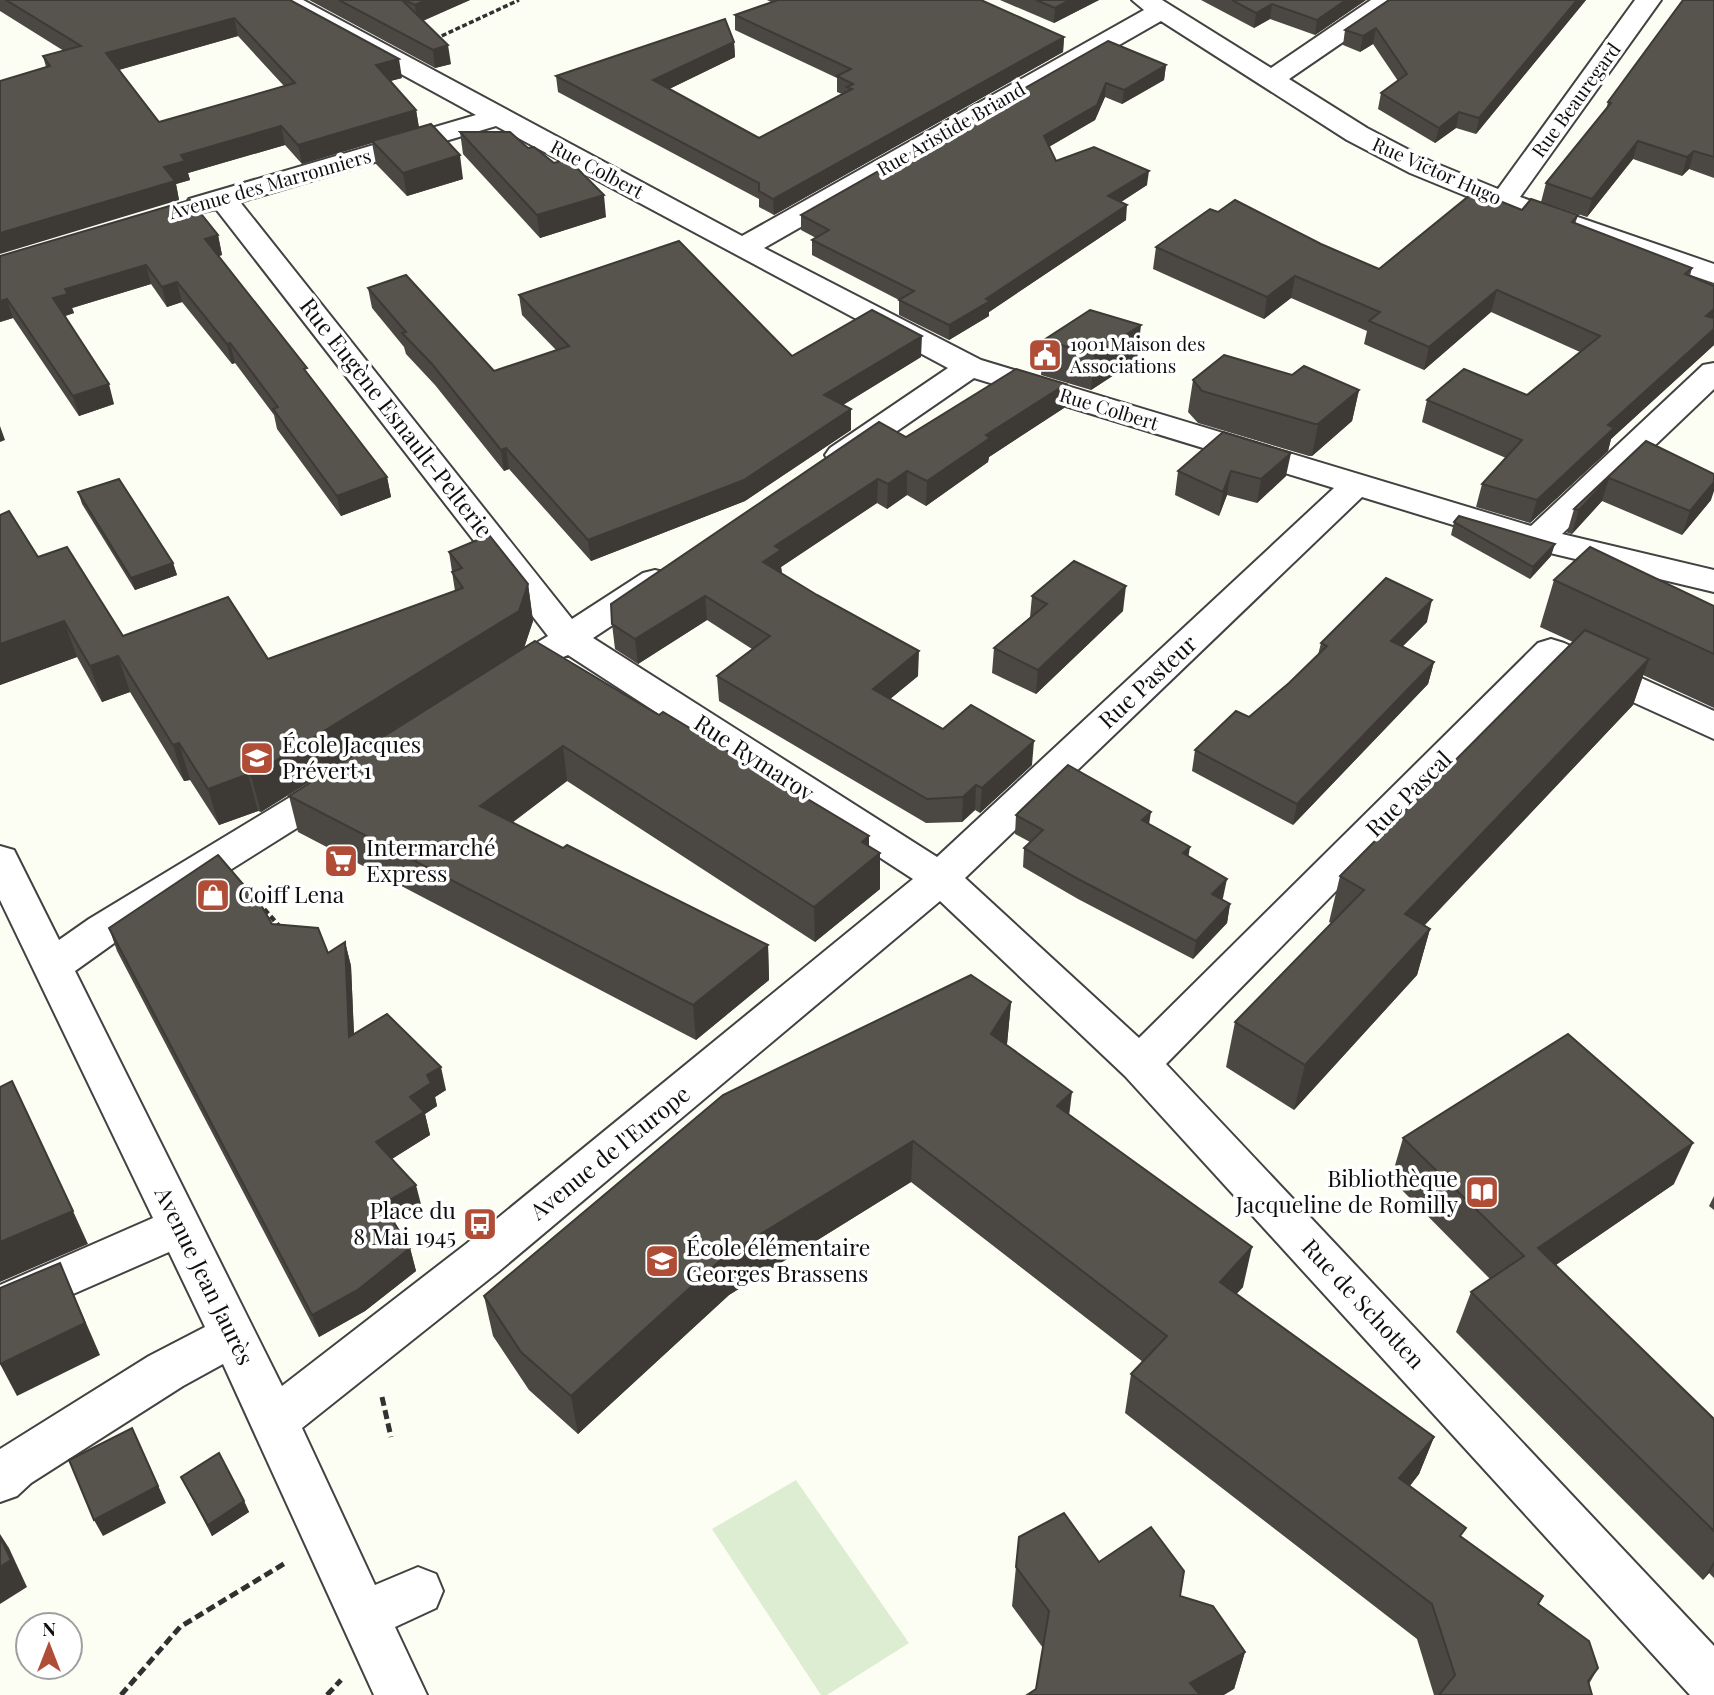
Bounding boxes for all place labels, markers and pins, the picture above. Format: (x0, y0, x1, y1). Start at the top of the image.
place label: 1901 Maison des Associations (1069, 330, 1205, 378)
public building icon: 1901 Maison des Associations (1026, 336, 1064, 374)
place label: École Jacques Prévert 1 (282, 728, 421, 785)
school or university icon: École Jacques Prévert 1 (238, 739, 276, 777)
place label: Intermarché Express (366, 831, 496, 888)
supermarket icon: Intermarché Express (322, 842, 360, 880)
shop icon: Coiff Lena (194, 876, 232, 914)
place label: Coiff Lena (238, 878, 345, 909)
place label: Bibliothèque Jacqueline de Romilly (1235, 1162, 1458, 1219)
library icon: Bibliothèque Jacqueline de Romilly (1463, 1173, 1501, 1211)
place label: Place du 8 Mai 1945 (353, 1194, 456, 1251)
bus stop icon: Place du 8 Mai 1945 (461, 1205, 499, 1243)
place label: École élémentaire Georges Brassens (686, 1231, 870, 1288)
school or university icon: École élémentaire Georges Brassens (643, 1242, 681, 1280)

